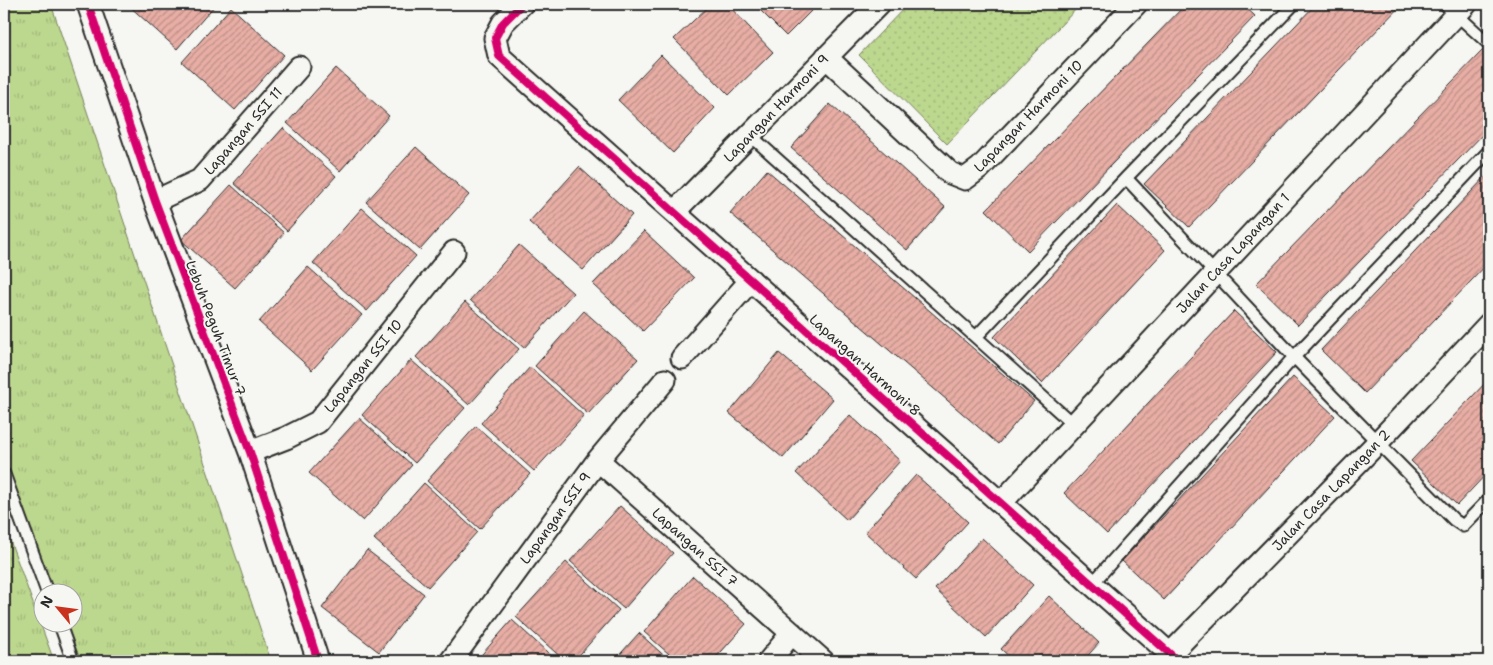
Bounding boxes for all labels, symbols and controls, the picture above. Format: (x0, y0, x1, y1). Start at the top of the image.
street label: Lapangan Harmoni 9 (719, 50, 833, 166)
street label: Lapangan Harmoni 10 (970, 56, 1086, 176)
street label: Lapangan SSI 11 (200, 83, 286, 179)
street label: Jalan Casa Lapangan 1 (1172, 189, 1294, 317)
street label: Lebuh Peguh Timur 7 (182, 258, 250, 398)
street label: Lapangan Harmoni 8 (805, 310, 925, 420)
street label: Lapangan SSI 10 (320, 316, 406, 416)
street label: Jalan Casa Lapangan 2 (1268, 425, 1394, 555)
street label: Lapangan SSI 9 (516, 468, 594, 568)
street label: Lapangan SSI 7 (648, 504, 742, 590)
north arrow (32, 582, 82, 632)
text: N (36, 592, 57, 611)

